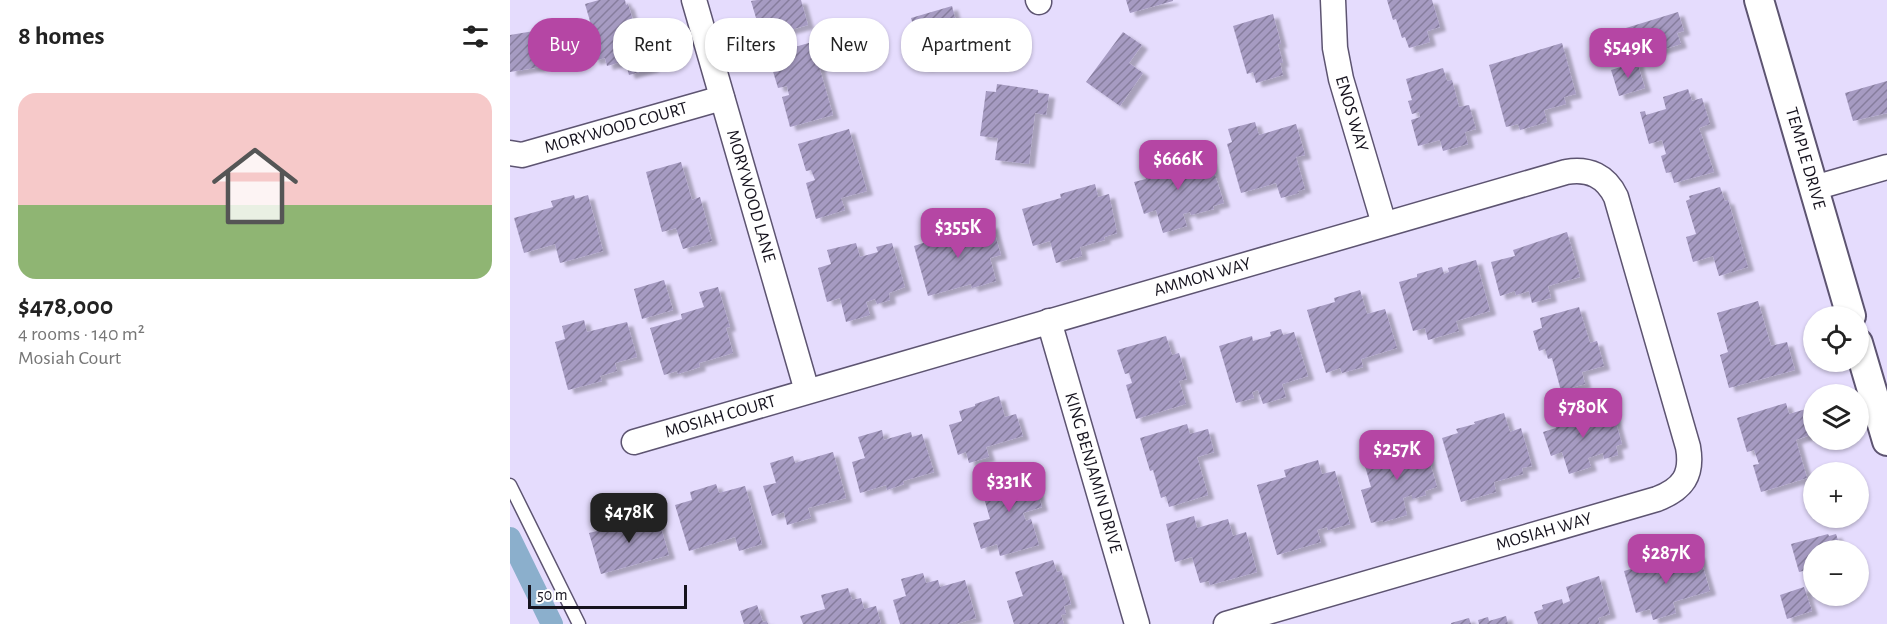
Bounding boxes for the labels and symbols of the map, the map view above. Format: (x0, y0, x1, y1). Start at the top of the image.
pin: $549K (1586, 28, 1670, 79)
street label: ENOS WAY (1332, 74, 1371, 154)
street label: MORYWOOD COURT (542, 99, 690, 157)
street label: TEMPLE DRIVE (1782, 105, 1829, 212)
street label: MORYWOOD LANE (723, 128, 778, 264)
pin: $666K (1136, 140, 1220, 191)
pin: $355K (916, 208, 1000, 259)
street label: AMMON WAY (1152, 255, 1254, 300)
pin: $780K (1541, 388, 1625, 439)
street label: KING BENJAMIN DRIVE (1061, 390, 1125, 555)
street label: MOSIAH COURT (663, 392, 778, 442)
pin: $257K (1355, 430, 1439, 481)
pin: $331K (967, 462, 1051, 513)
pin: $478K (587, 493, 671, 544)
street label: MOSIAH WAY (1494, 510, 1595, 554)
pin: $287K (1624, 534, 1708, 585)
scale bar (528, 582, 687, 610)

